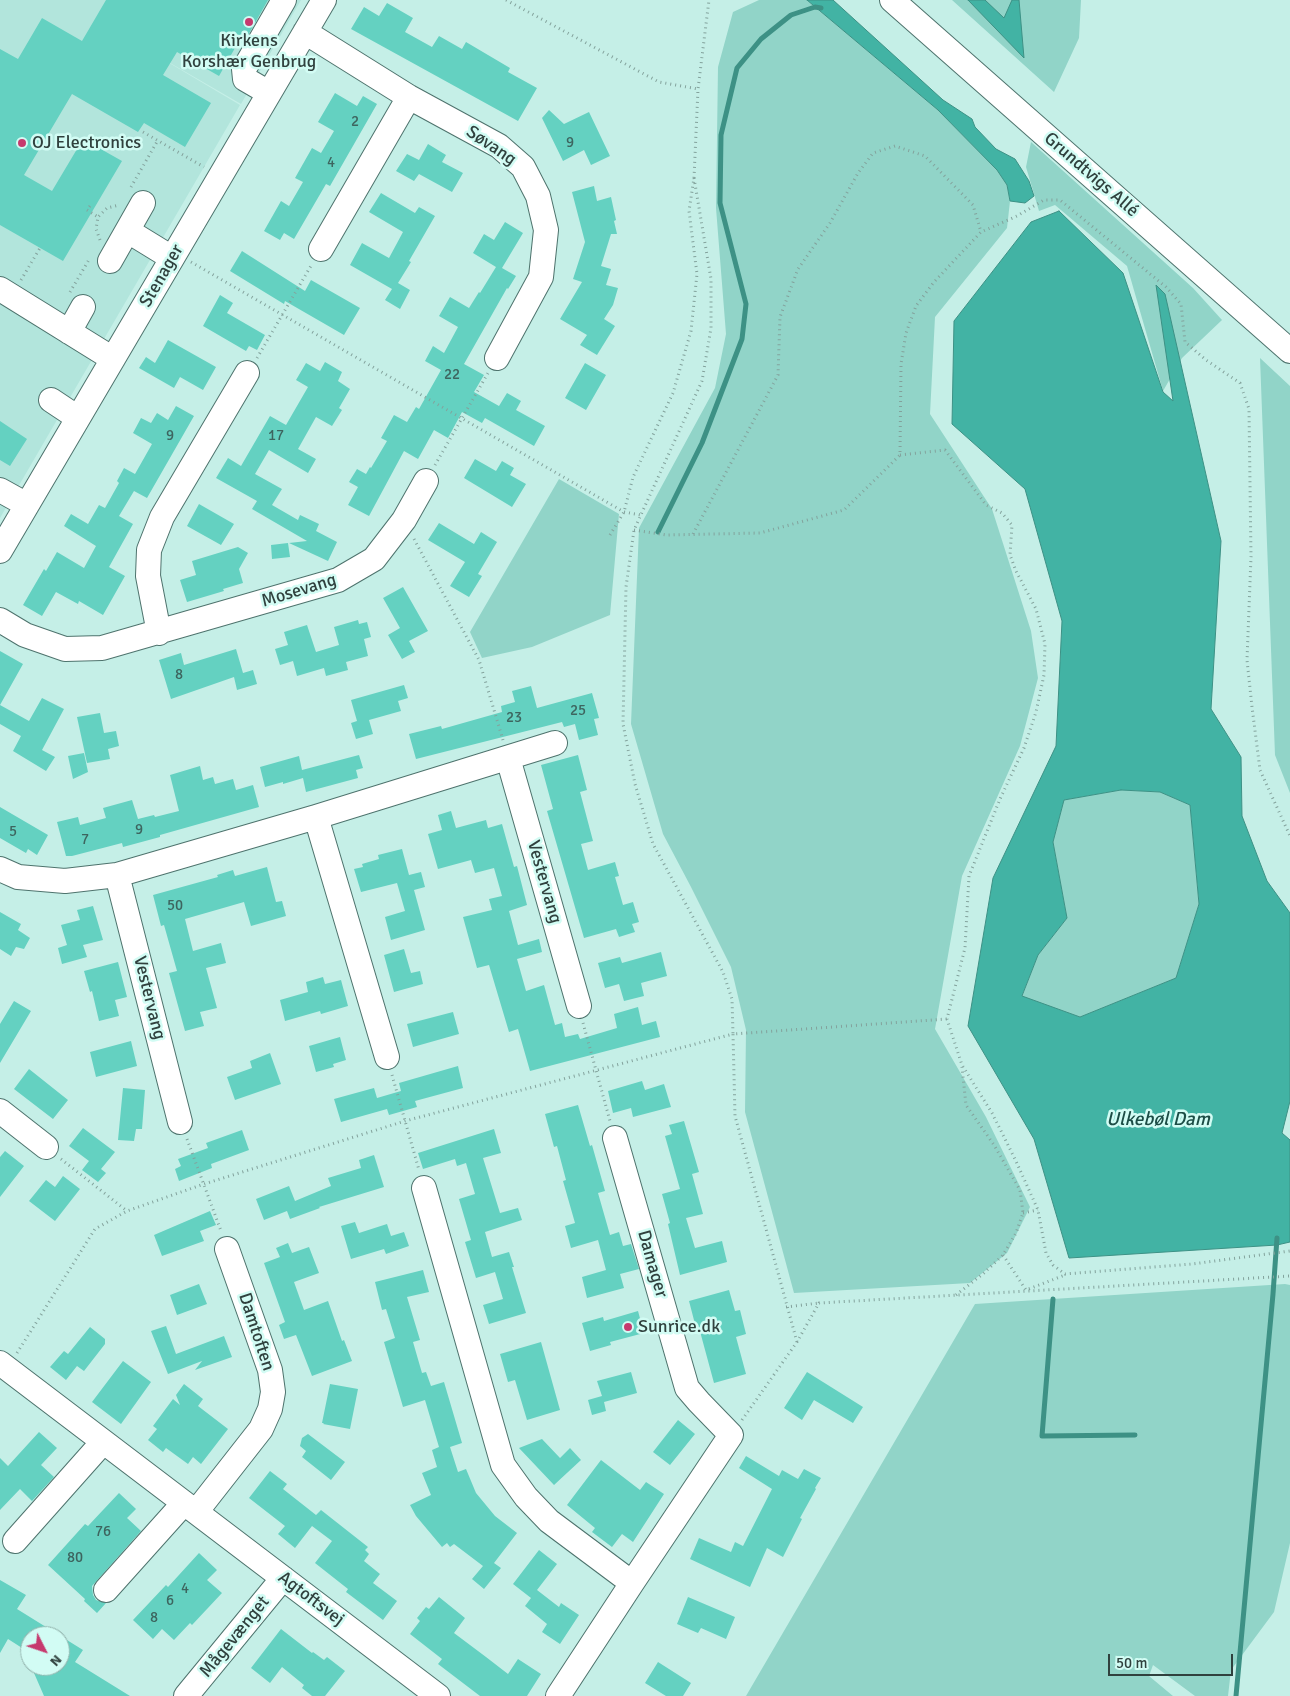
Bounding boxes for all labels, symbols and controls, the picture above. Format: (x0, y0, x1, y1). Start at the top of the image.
marker: Kirkens Korshær Genbrug (243, 16, 255, 28)
place label: Kirkens Korshær Genbrug (182, 30, 316, 72)
house number: 2 (351, 113, 359, 131)
street label: Søvang (462, 121, 520, 171)
street label: Grundtvigs Allé (1039, 128, 1143, 222)
place label: OJ Electronics (32, 132, 141, 154)
house number: 9 (566, 134, 574, 152)
marker: OJ Electronics (16, 137, 28, 149)
house number: 4 (327, 154, 335, 172)
street label: Stenager (135, 241, 189, 311)
house number: 22 (444, 366, 460, 384)
house number: 9 (166, 427, 174, 445)
house number: 17 (268, 427, 284, 445)
street label: Mosevang (259, 569, 339, 613)
house number: 8 (175, 666, 183, 684)
house number: 25 (570, 702, 586, 720)
house number: 23 (506, 709, 522, 727)
house number: 9 (135, 821, 143, 839)
house number: 5 (9, 823, 17, 841)
house number: 7 (81, 831, 89, 849)
street label: Vestervang (522, 838, 566, 926)
house number: 50 (167, 897, 183, 915)
street label: Vestervang (128, 954, 170, 1042)
water label: Ulkebøl Dam (1106, 1109, 1210, 1131)
street label: Damager (632, 1228, 672, 1300)
street label: Damtoften (233, 1290, 279, 1374)
place label: Sunrice.dk (638, 1316, 720, 1338)
marker: Sunrice.dk (622, 1321, 634, 1333)
house number: 76 (95, 1523, 111, 1541)
house number: 80 (67, 1549, 83, 1567)
street label: Agtoftsvej (274, 1567, 348, 1631)
house number: 4 (181, 1580, 189, 1598)
house number: 6 (166, 1592, 174, 1610)
street label: Mågevænget (196, 1592, 274, 1682)
house number: 8 (150, 1609, 158, 1627)
north arrow (20, 1626, 70, 1676)
scale bar (1110, 1644, 1235, 1676)
text: N (46, 1651, 66, 1670)
text: 50 m (1116, 1654, 1147, 1672)

